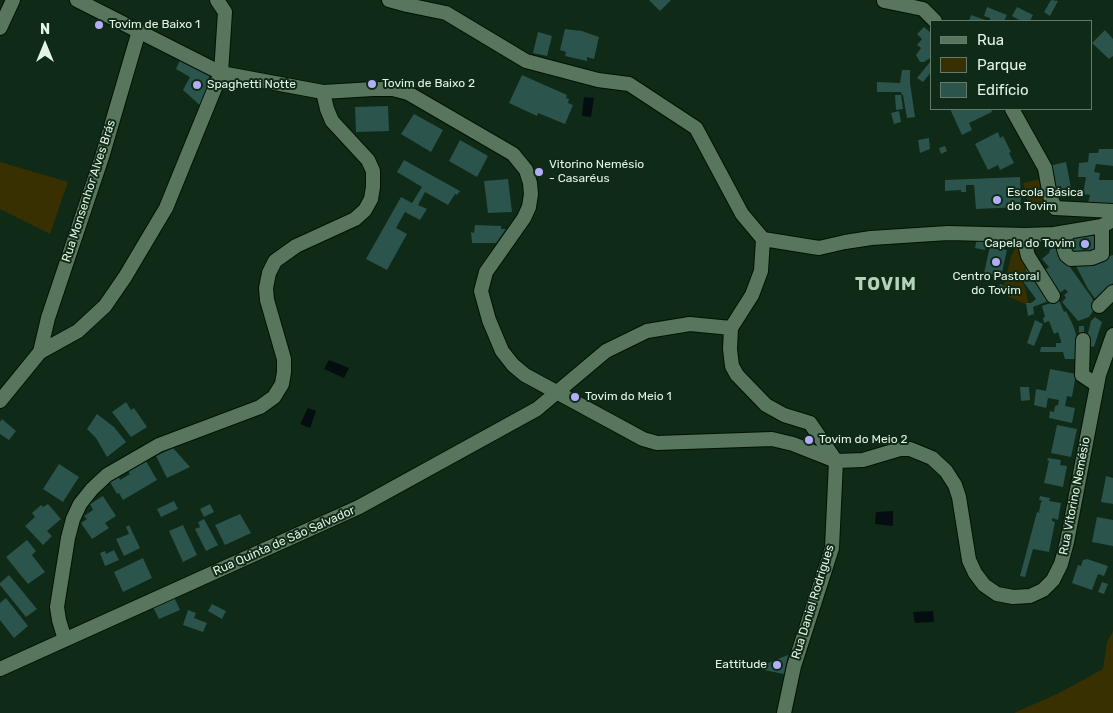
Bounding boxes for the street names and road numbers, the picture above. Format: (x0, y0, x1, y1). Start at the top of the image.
street label: Rua Monsenhor Alves Brás (59, 118, 119, 264)
street label: Rua Vitorino Nemésio (1056, 436, 1094, 556)
street label: Rua Quinta de São Salvador (211, 503, 357, 579)
street label: Rua Daniel Rodrigues (789, 543, 837, 661)

